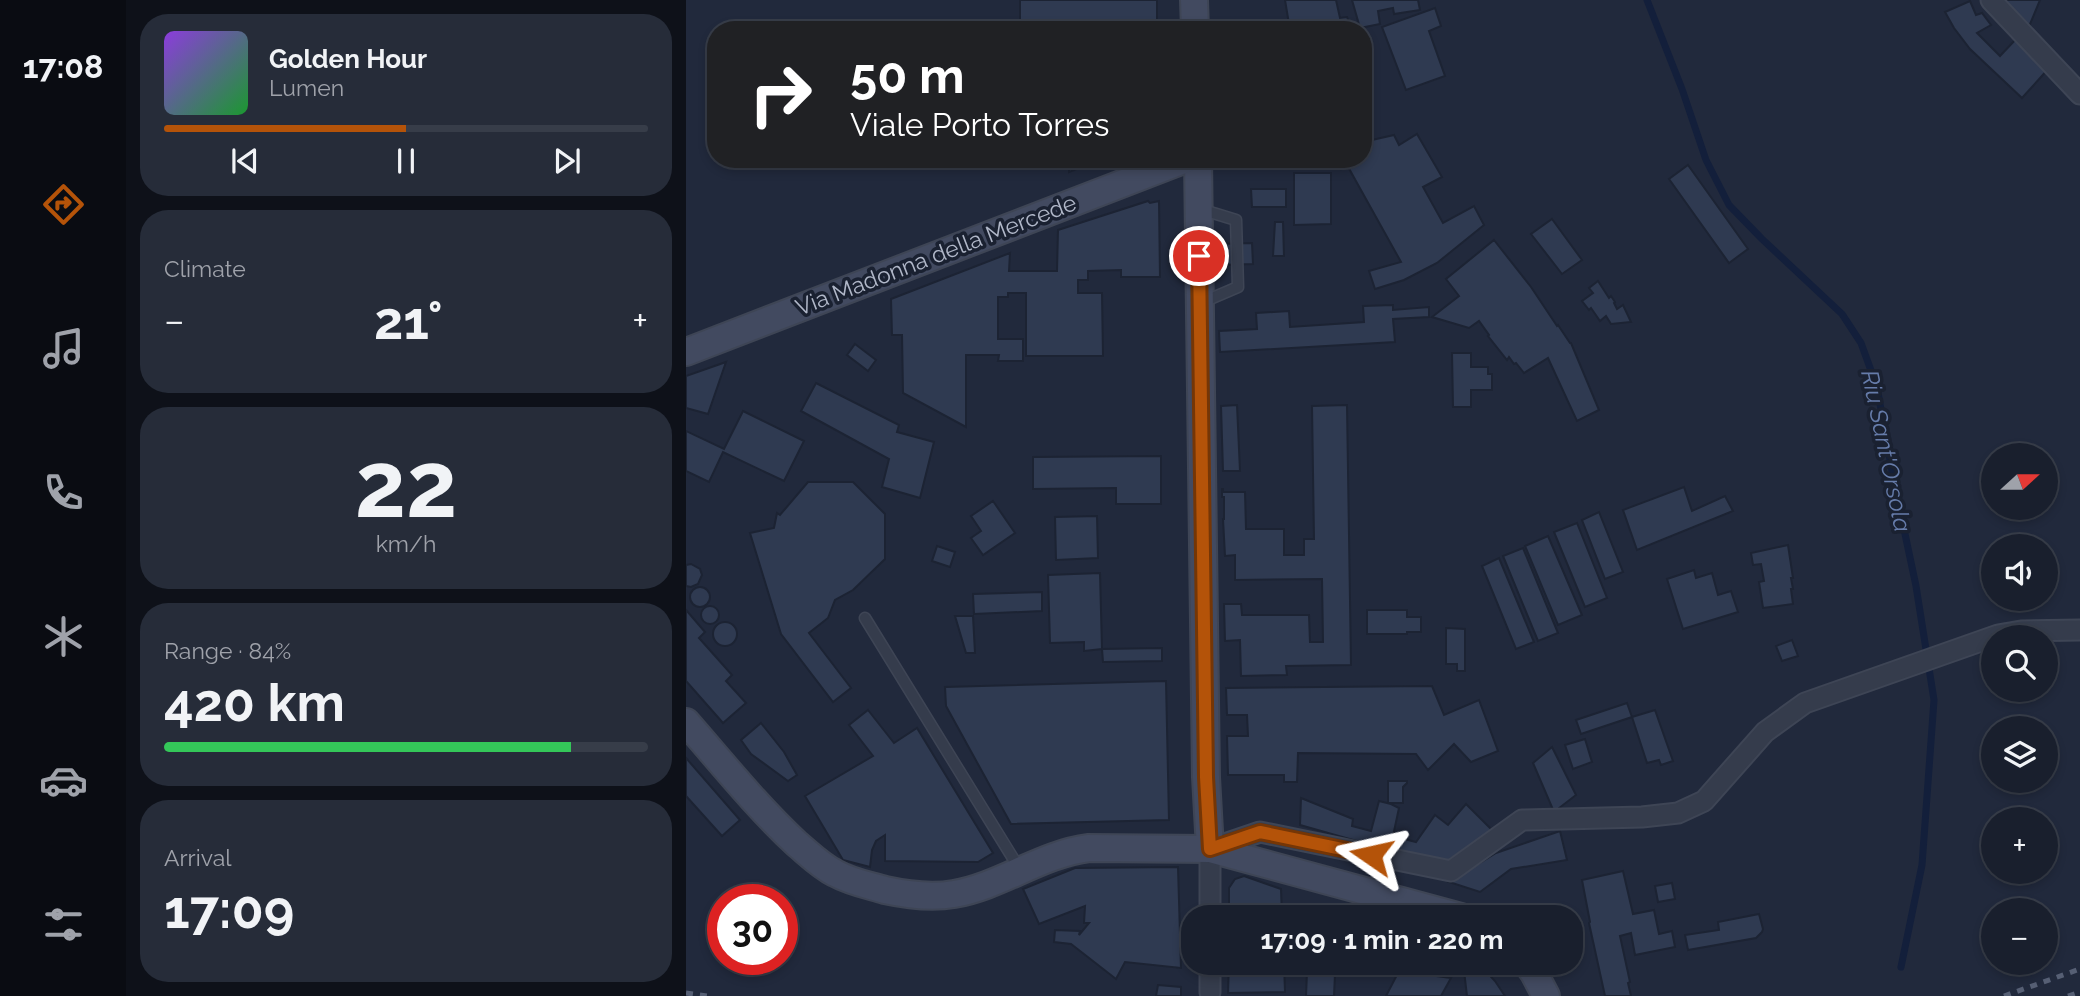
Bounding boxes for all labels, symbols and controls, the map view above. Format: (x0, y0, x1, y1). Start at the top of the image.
text: Golden Hour (269, 44, 427, 74)
text: 50 m (850, 47, 965, 104)
text: 17:08 (23, 48, 103, 85)
icon: right (735, 49, 826, 140)
text: Lumen (269, 74, 344, 101)
text: Viale Porto Torres (850, 106, 1110, 143)
icon: previous (226, 142, 264, 180)
icon: pause (387, 142, 425, 180)
icon: next (548, 142, 586, 180)
icon: directions (39, 180, 88, 229)
street label: Via Madonna della Mercede (792, 188, 1080, 321)
pin (1169, 226, 1229, 286)
icon: arrive (1180, 237, 1218, 275)
text: Climate (164, 255, 246, 282)
text: 21° (374, 290, 443, 351)
text: − (164, 298, 184, 343)
text: + (632, 298, 648, 343)
icon: music (39, 324, 88, 373)
water label: Riu Sant'Orsola (1855, 367, 1918, 535)
text: 22 (355, 431, 457, 538)
north arrow (1981, 443, 2058, 520)
map controls (1981, 443, 2058, 975)
icon: phone (39, 468, 88, 517)
text: km/h (376, 530, 436, 557)
button: sound (1981, 534, 2058, 611)
icon: climate (39, 612, 88, 661)
button: search (1981, 625, 2058, 702)
text: Range · 84% (164, 637, 291, 664)
text: 420 km (164, 672, 345, 733)
button: layers (1981, 716, 2058, 793)
icon: car (39, 756, 88, 805)
button: + (1981, 807, 2058, 884)
position arrow (1334, 818, 1408, 892)
text: Arrival (164, 844, 231, 871)
text: 17:09 (164, 879, 294, 940)
speed limit sign: 30 (707, 884, 798, 975)
button: − (1981, 898, 2058, 975)
icon: filters (39, 900, 88, 949)
text: 17:09 · 1 min · 220 m (1260, 925, 1504, 955)

